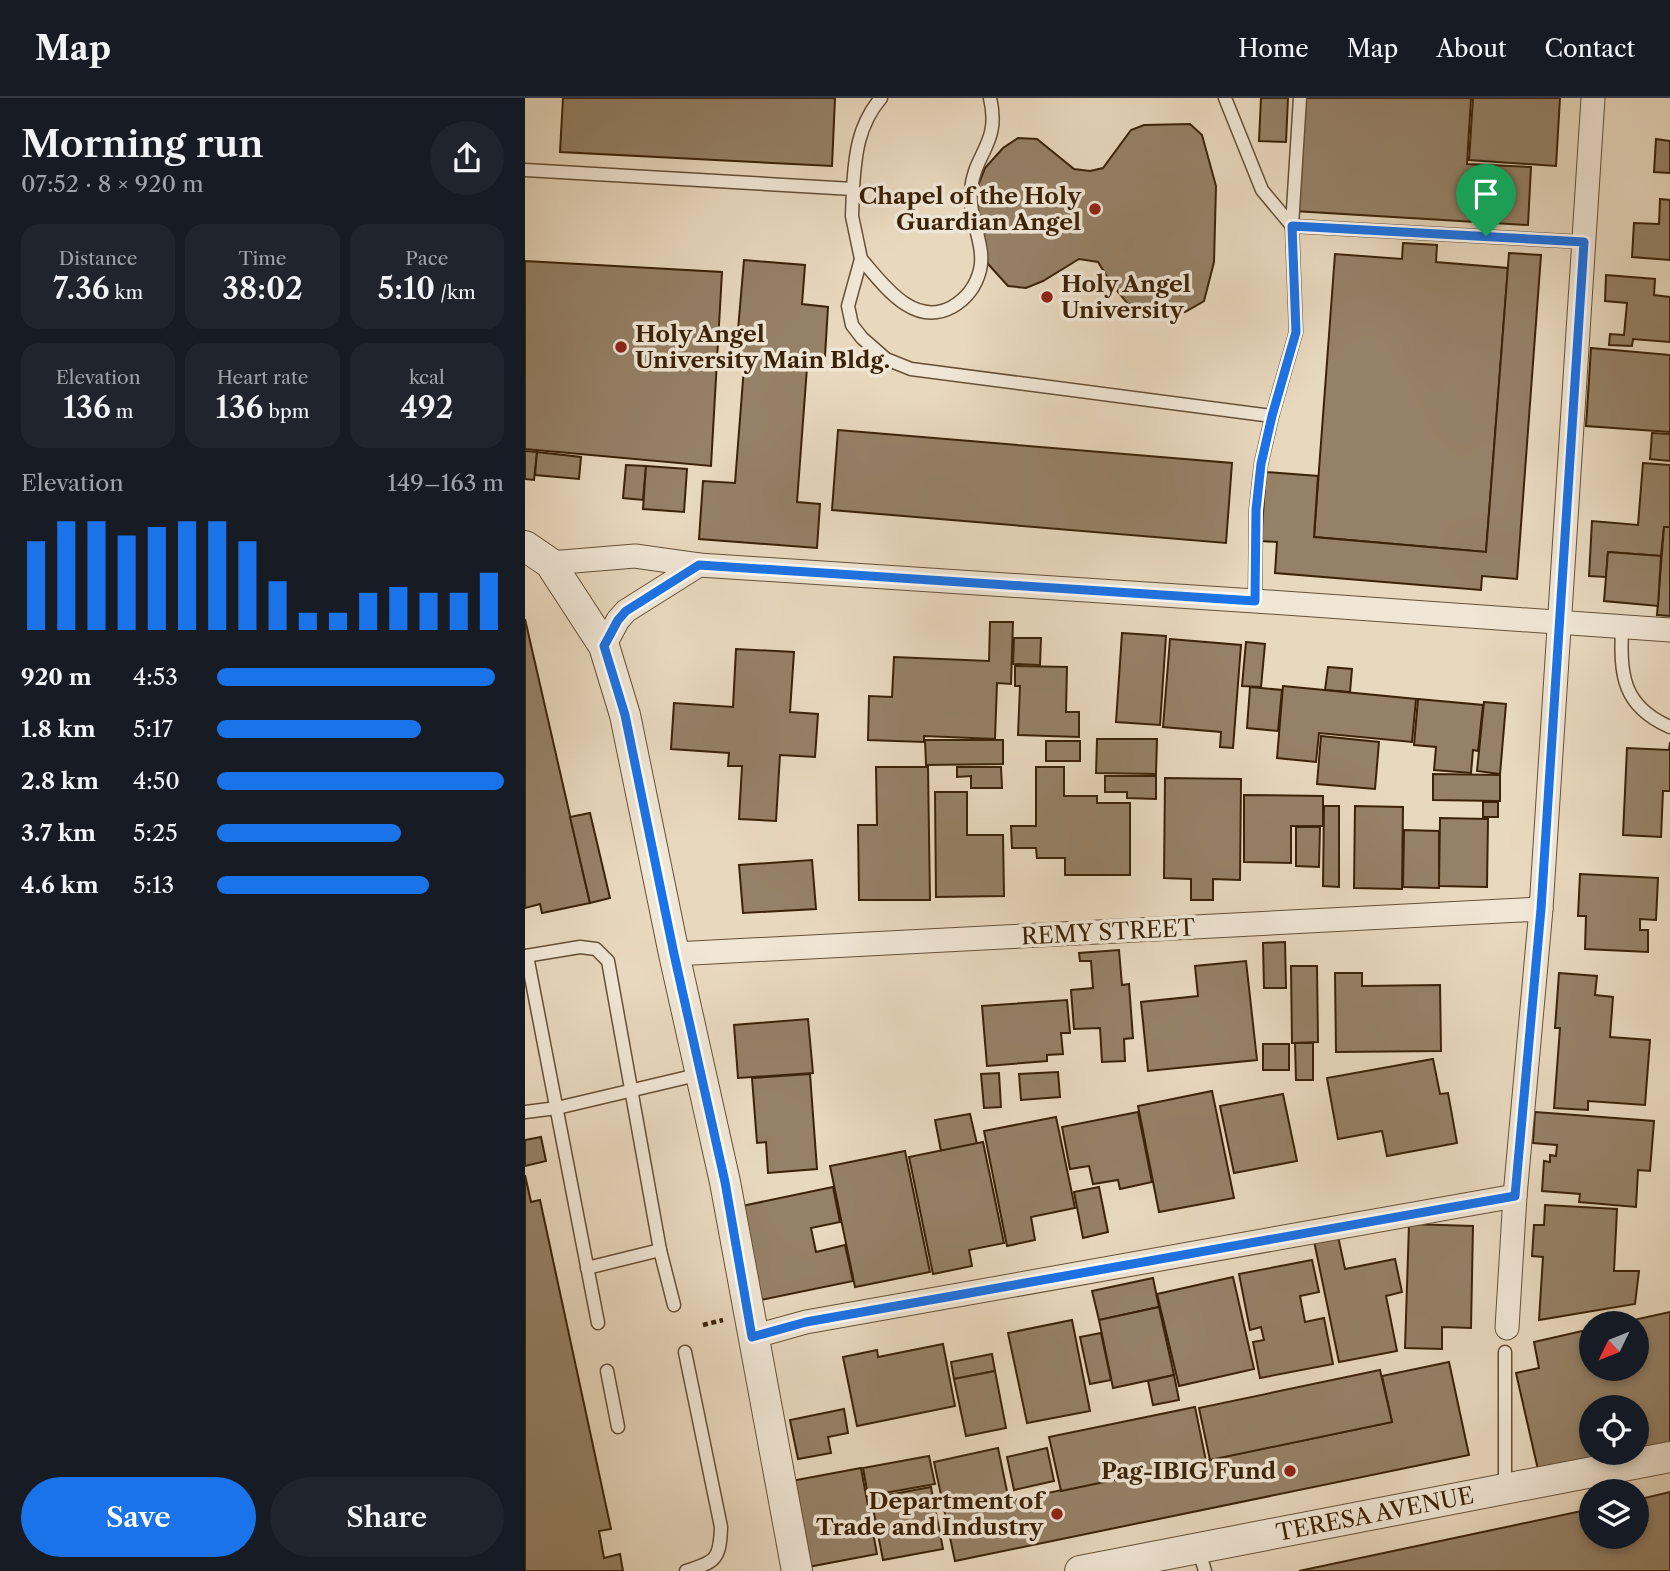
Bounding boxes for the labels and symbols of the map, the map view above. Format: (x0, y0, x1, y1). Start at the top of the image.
pin (1456, 164, 1516, 236)
place label: Chapel of the Holy Guardian Angel (859, 182, 1082, 236)
marker: Chapel of the Holy Guardian Angel (1087, 201, 1103, 217)
place label: Holy Angel University (1061, 270, 1191, 324)
marker: Holy Angel University (1039, 289, 1055, 305)
place label: Holy Angel University Main Bldg. (635, 320, 890, 374)
marker: Holy Angel University Main Bldg. (613, 339, 629, 355)
street label: REMY STREET (1020, 913, 1196, 951)
north arrow (1579, 1311, 1649, 1381)
place label: Pag-IBIG Fund (1101, 1457, 1277, 1485)
marker: Pag-IBIG Fund (1282, 1463, 1298, 1479)
street label: TERESA AVENUE (1274, 1481, 1476, 1547)
place label: Department of Trade and Industry (816, 1487, 1046, 1541)
marker: Department of Trade and Industry (1049, 1506, 1065, 1522)

